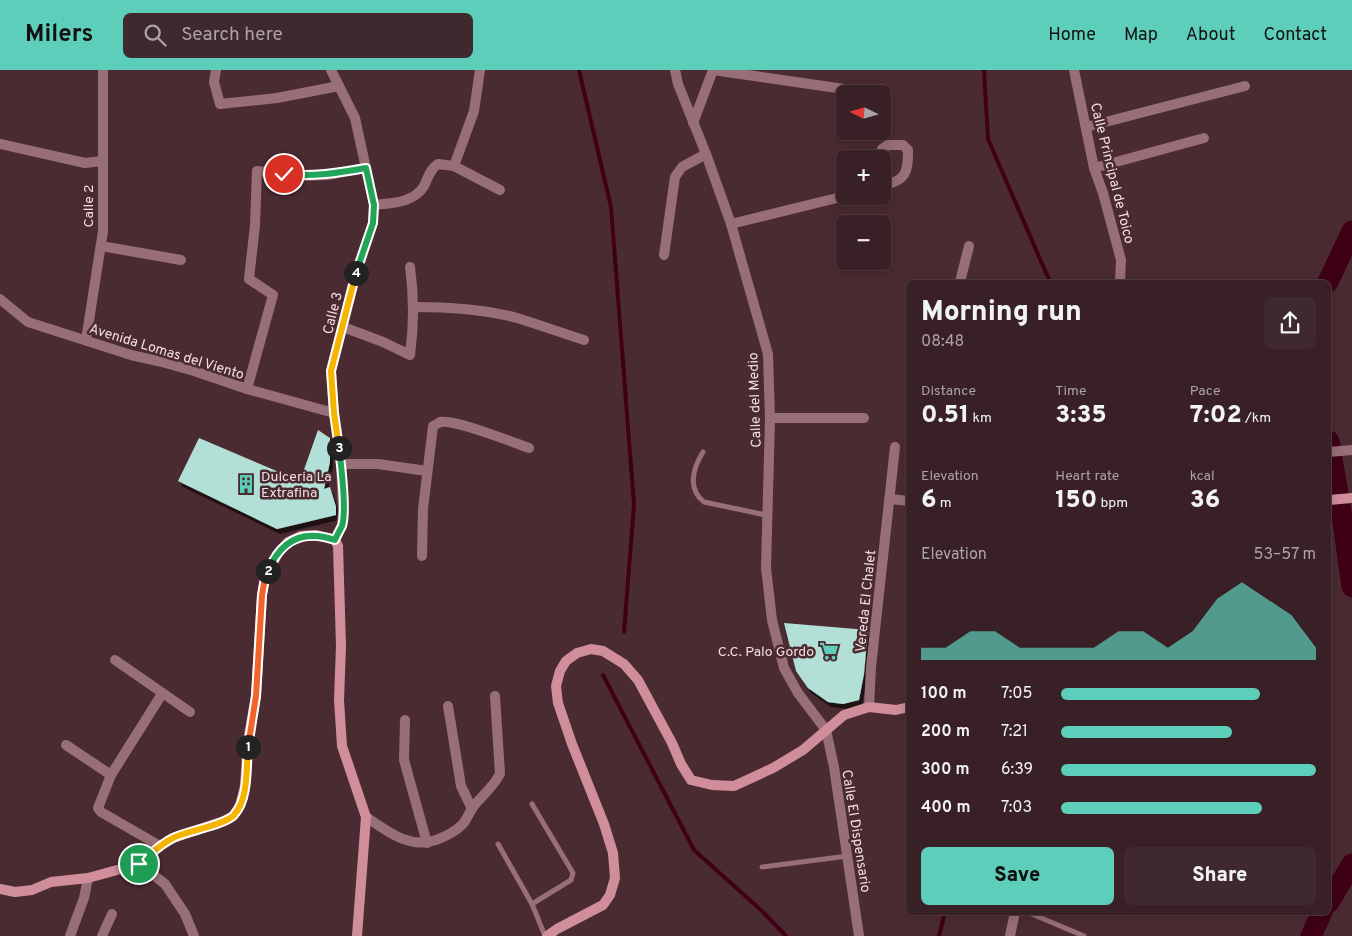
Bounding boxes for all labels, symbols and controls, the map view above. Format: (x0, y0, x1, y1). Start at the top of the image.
search box (123, 13, 473, 58)
text: Milers (25, 20, 93, 50)
icon: search (141, 21, 169, 49)
text: Search here (181, 23, 283, 47)
text: Home (1048, 24, 1096, 47)
text: Map (1124, 24, 1158, 47)
text: About (1186, 24, 1235, 47)
text: Contact (1263, 24, 1327, 47)
north arrow (836, 85, 891, 140)
map controls (836, 85, 891, 270)
street label: Calle Principal de Toico (1086, 101, 1137, 246)
button: + (836, 150, 891, 205)
pin (263, 153, 305, 195)
icon: check (270, 160, 298, 188)
street label: Calle 2 (81, 184, 98, 228)
button: − (836, 215, 891, 270)
pin: 4 (344, 260, 368, 286)
text: 4 (352, 265, 361, 282)
street label: Calle 3 (320, 290, 347, 336)
text: Morning run (921, 295, 1082, 331)
button: share (1264, 297, 1316, 349)
street label: Avenida Lomas del Viento (87, 321, 246, 384)
text: 08:48 (921, 332, 964, 352)
street label: Calle del Medio (745, 352, 766, 448)
text: Distance (921, 383, 976, 400)
text: Time (1055, 383, 1087, 400)
text: Pace (1190, 383, 1220, 400)
text: 0.51 (921, 400, 969, 432)
text: 3:35 (1055, 400, 1107, 432)
text: 7:02 (1190, 400, 1242, 432)
text: km (969, 410, 992, 427)
text: /km (1242, 410, 1271, 427)
pin: 3 (326, 436, 352, 460)
text: 3 (335, 440, 344, 457)
text: Elevation (921, 468, 979, 485)
text: Heart rate (1055, 468, 1119, 485)
text: kcal (1190, 468, 1215, 485)
place label: Dulceria La Extrafina (261, 469, 332, 502)
building icon: Dulceria La Extrafina (235, 473, 257, 495)
text: 6 (921, 485, 937, 517)
text: 150 (1055, 485, 1097, 517)
text: 36 (1190, 485, 1220, 517)
text: m (937, 495, 952, 512)
text: bpm (1097, 495, 1128, 512)
text: Elevation (921, 545, 987, 565)
text: 53–57 m (1254, 545, 1316, 565)
street label: Vereda El Chalet (853, 549, 880, 653)
pin: 2 (256, 558, 280, 584)
text: 2 (264, 563, 273, 580)
supermarket icon: C.C. Palo Gordo (818, 640, 840, 662)
place label: C.C. Palo Gordo (718, 644, 814, 661)
text: 100 m (921, 684, 967, 704)
text: 7:05 (1001, 684, 1033, 704)
text: 200 m (921, 722, 970, 742)
text: 7:21 (1001, 722, 1028, 742)
pin: 1 (236, 734, 260, 760)
text: 1 (246, 739, 251, 756)
text: 300 m (921, 760, 969, 780)
text: 6:39 (1001, 760, 1033, 780)
street label: Calle El Dispensario (837, 769, 874, 894)
text: 400 m (921, 798, 970, 818)
text: 7:03 (1001, 798, 1032, 818)
pin (118, 843, 160, 885)
button: Save (921, 847, 1114, 905)
button: Share (1124, 847, 1316, 905)
icon: arrive (125, 850, 153, 878)

